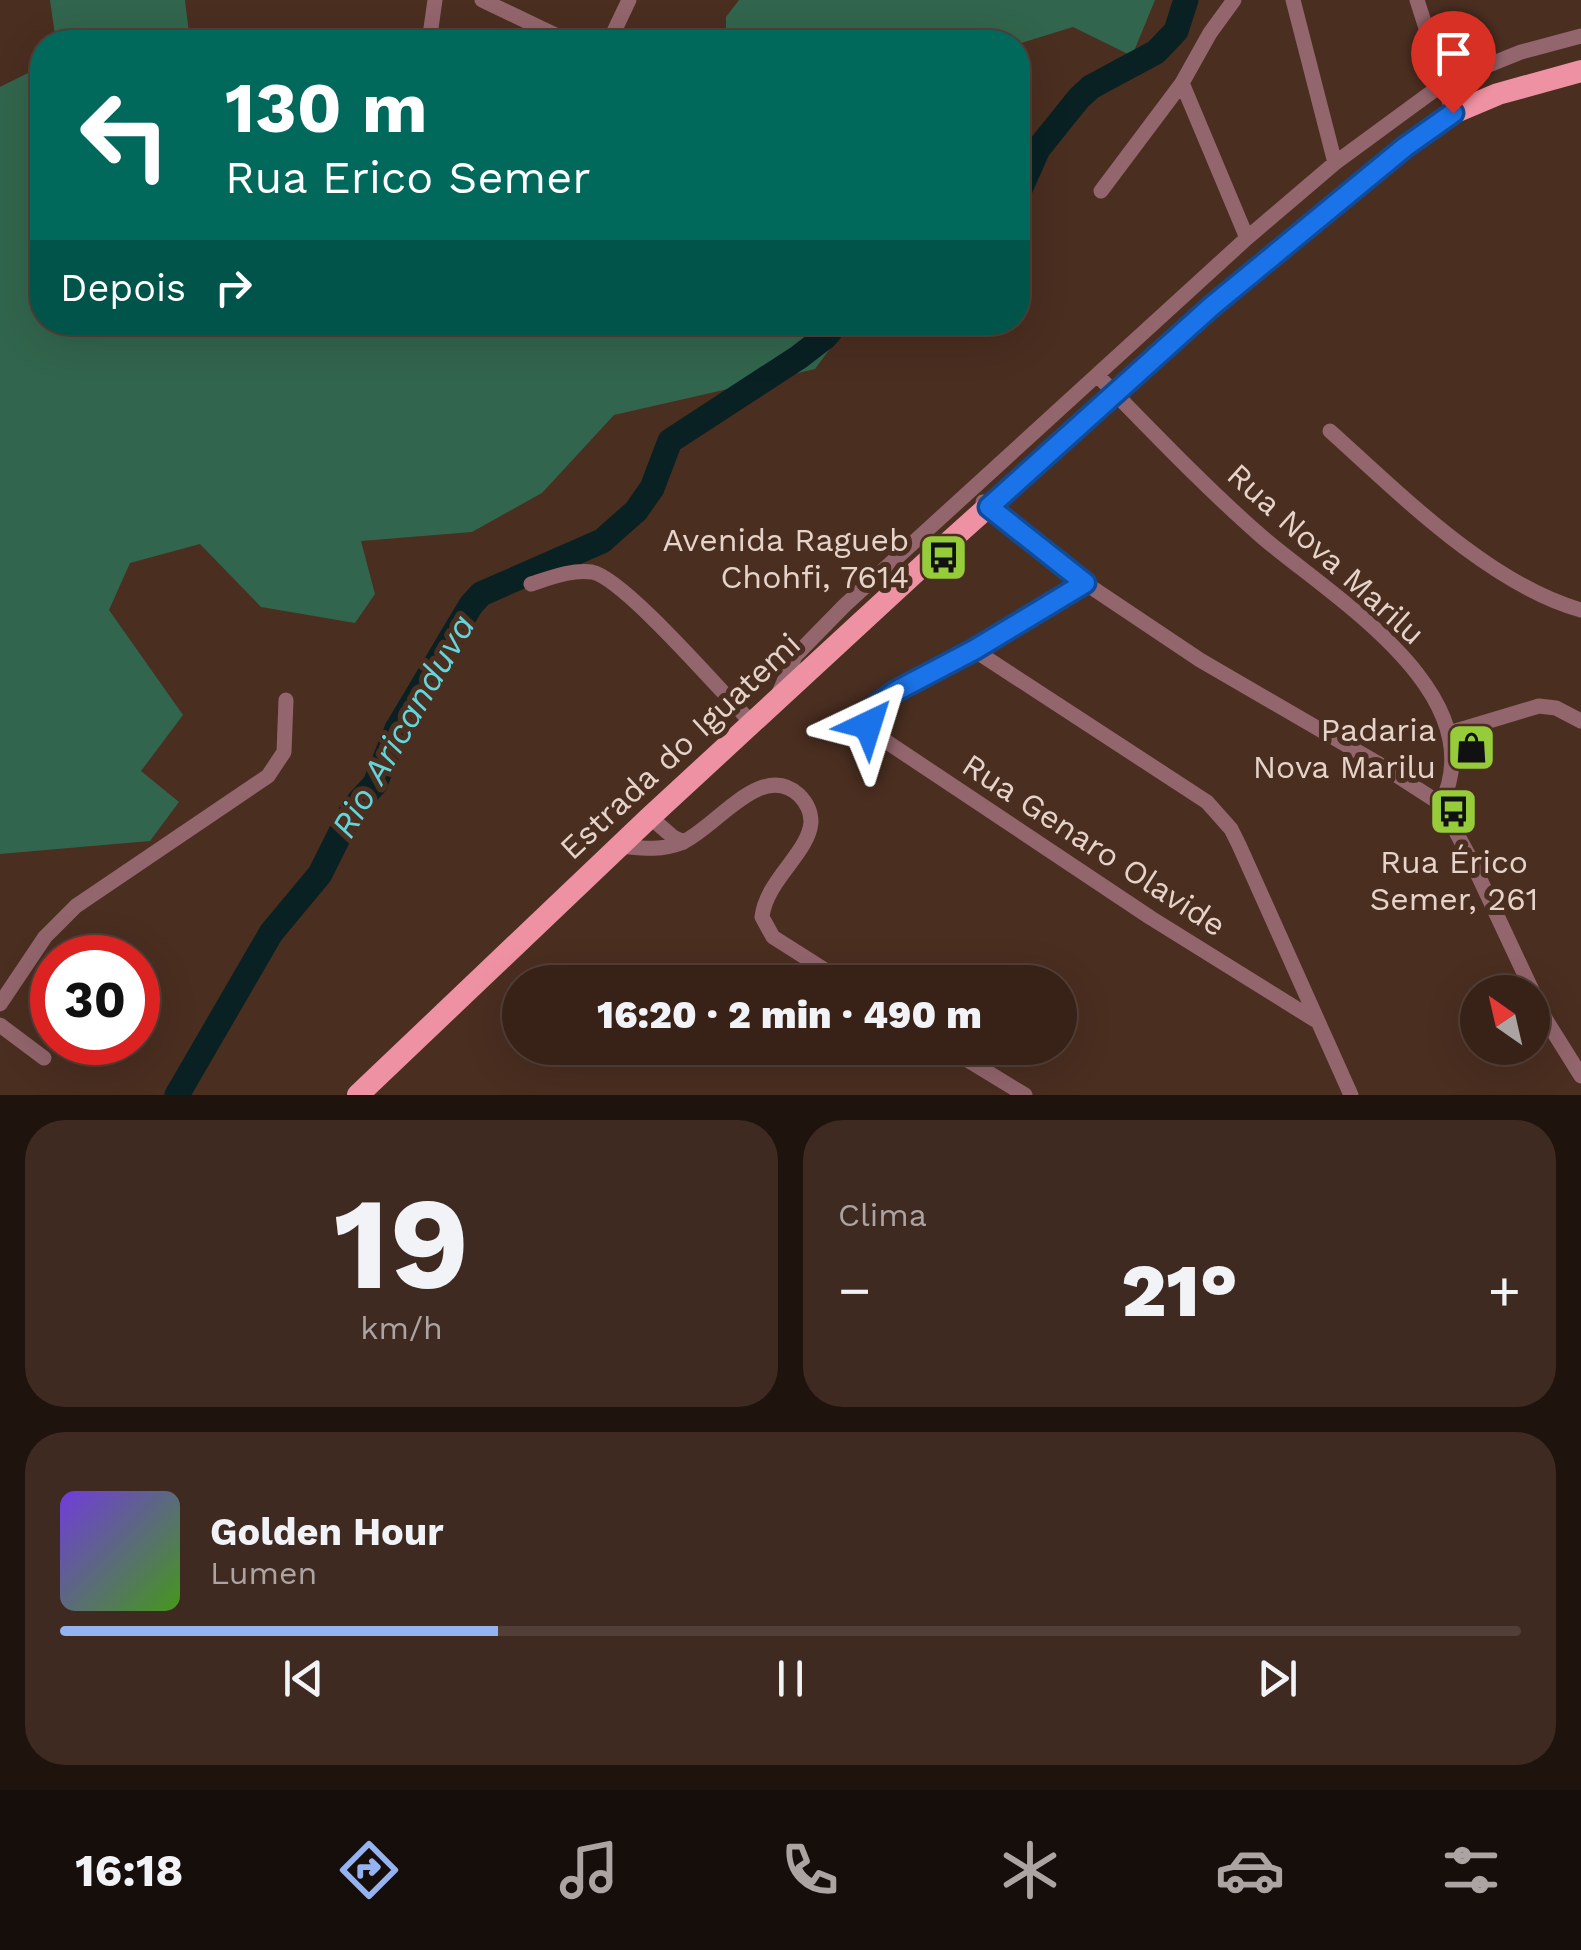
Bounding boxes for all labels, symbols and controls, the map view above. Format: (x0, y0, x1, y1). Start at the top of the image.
pin (1411, 11, 1496, 114)
icon: arrive (1426, 26, 1481, 81)
text: 130 m (225, 67, 428, 149)
icon: left (60, 70, 190, 200)
text: Rua Erico Semer (225, 151, 591, 204)
icon: right (206, 260, 261, 315)
text: Depois (60, 266, 186, 310)
street label: Rua Nova Marilu (1220, 455, 1432, 653)
place label: Avenida Ragueb Chohfi, 7614 (662, 521, 909, 596)
bus stop icon: Avenida Ragueb Chohfi, 7614 (918, 532, 970, 584)
water label: Rio Aricanduva (322, 607, 484, 845)
street label: Estrada do Iguatemi (552, 625, 808, 867)
position arrow (816, 673, 920, 777)
place label: Padaria Nova Marilu (1253, 711, 1436, 786)
shop icon: Padaria Nova Marilu (1445, 722, 1497, 774)
street label: Rua Genaro Olavide (955, 746, 1233, 944)
bus stop icon: Rua Érico Semer, 261 (1428, 786, 1480, 838)
place label: Rua Érico Semer, 261 (1370, 843, 1538, 918)
speed limit sign: 30 (30, 935, 160, 1065)
north arrow (1460, 975, 1550, 1065)
map controls (1460, 975, 1550, 1065)
text: 16:20 · 2 min · 490 m (597, 993, 982, 1037)
text: 19 (333, 1167, 470, 1320)
text: Clima (838, 1196, 927, 1234)
text: 21° (1121, 1246, 1238, 1334)
text: − (838, 1258, 871, 1322)
text: + (1488, 1258, 1521, 1322)
text: km/h (360, 1309, 443, 1347)
text: Golden Hour (210, 1510, 444, 1554)
text: Lumen (210, 1554, 317, 1592)
icon: previous (276, 1651, 331, 1706)
icon: pause (763, 1651, 818, 1706)
icon: next (1250, 1651, 1305, 1706)
icon: directions (334, 1835, 404, 1905)
icon: music (554, 1835, 624, 1905)
icon: phone (775, 1835, 845, 1905)
icon: climate (995, 1835, 1065, 1905)
icon: car (1215, 1835, 1285, 1905)
icon: filters (1436, 1835, 1506, 1905)
text: 16:18 (75, 1844, 184, 1897)

